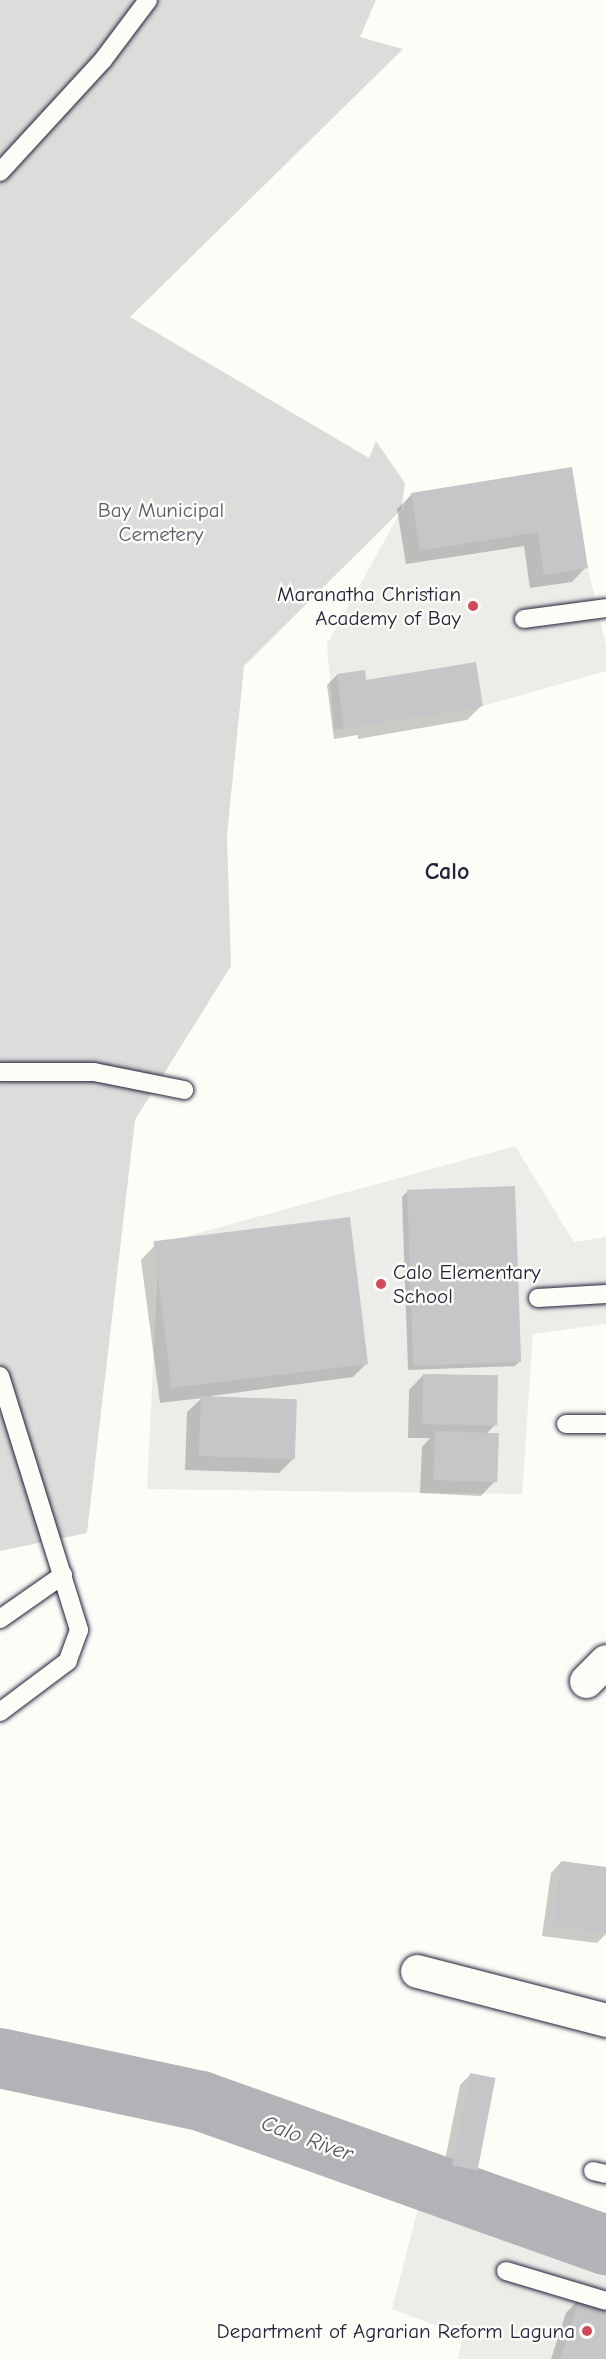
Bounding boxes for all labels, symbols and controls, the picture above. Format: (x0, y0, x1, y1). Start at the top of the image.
park label: Bay Municipal Cemetery (98, 497, 224, 547)
place label: Maranatha Christian Academy of Bay (277, 581, 461, 631)
marker: Maranatha Christian Academy of Bay (466, 599, 480, 613)
district label: Calo (425, 858, 469, 886)
place label: Calo Elementary School (393, 1259, 541, 1309)
marker: Calo Elementary School (374, 1277, 388, 1291)
water label: Calo River (258, 2110, 356, 2168)
place label: Department of Agrarian Reform Laguna (216, 2318, 575, 2344)
marker: Department of Agrarian Reform Laguna (580, 2324, 594, 2338)

